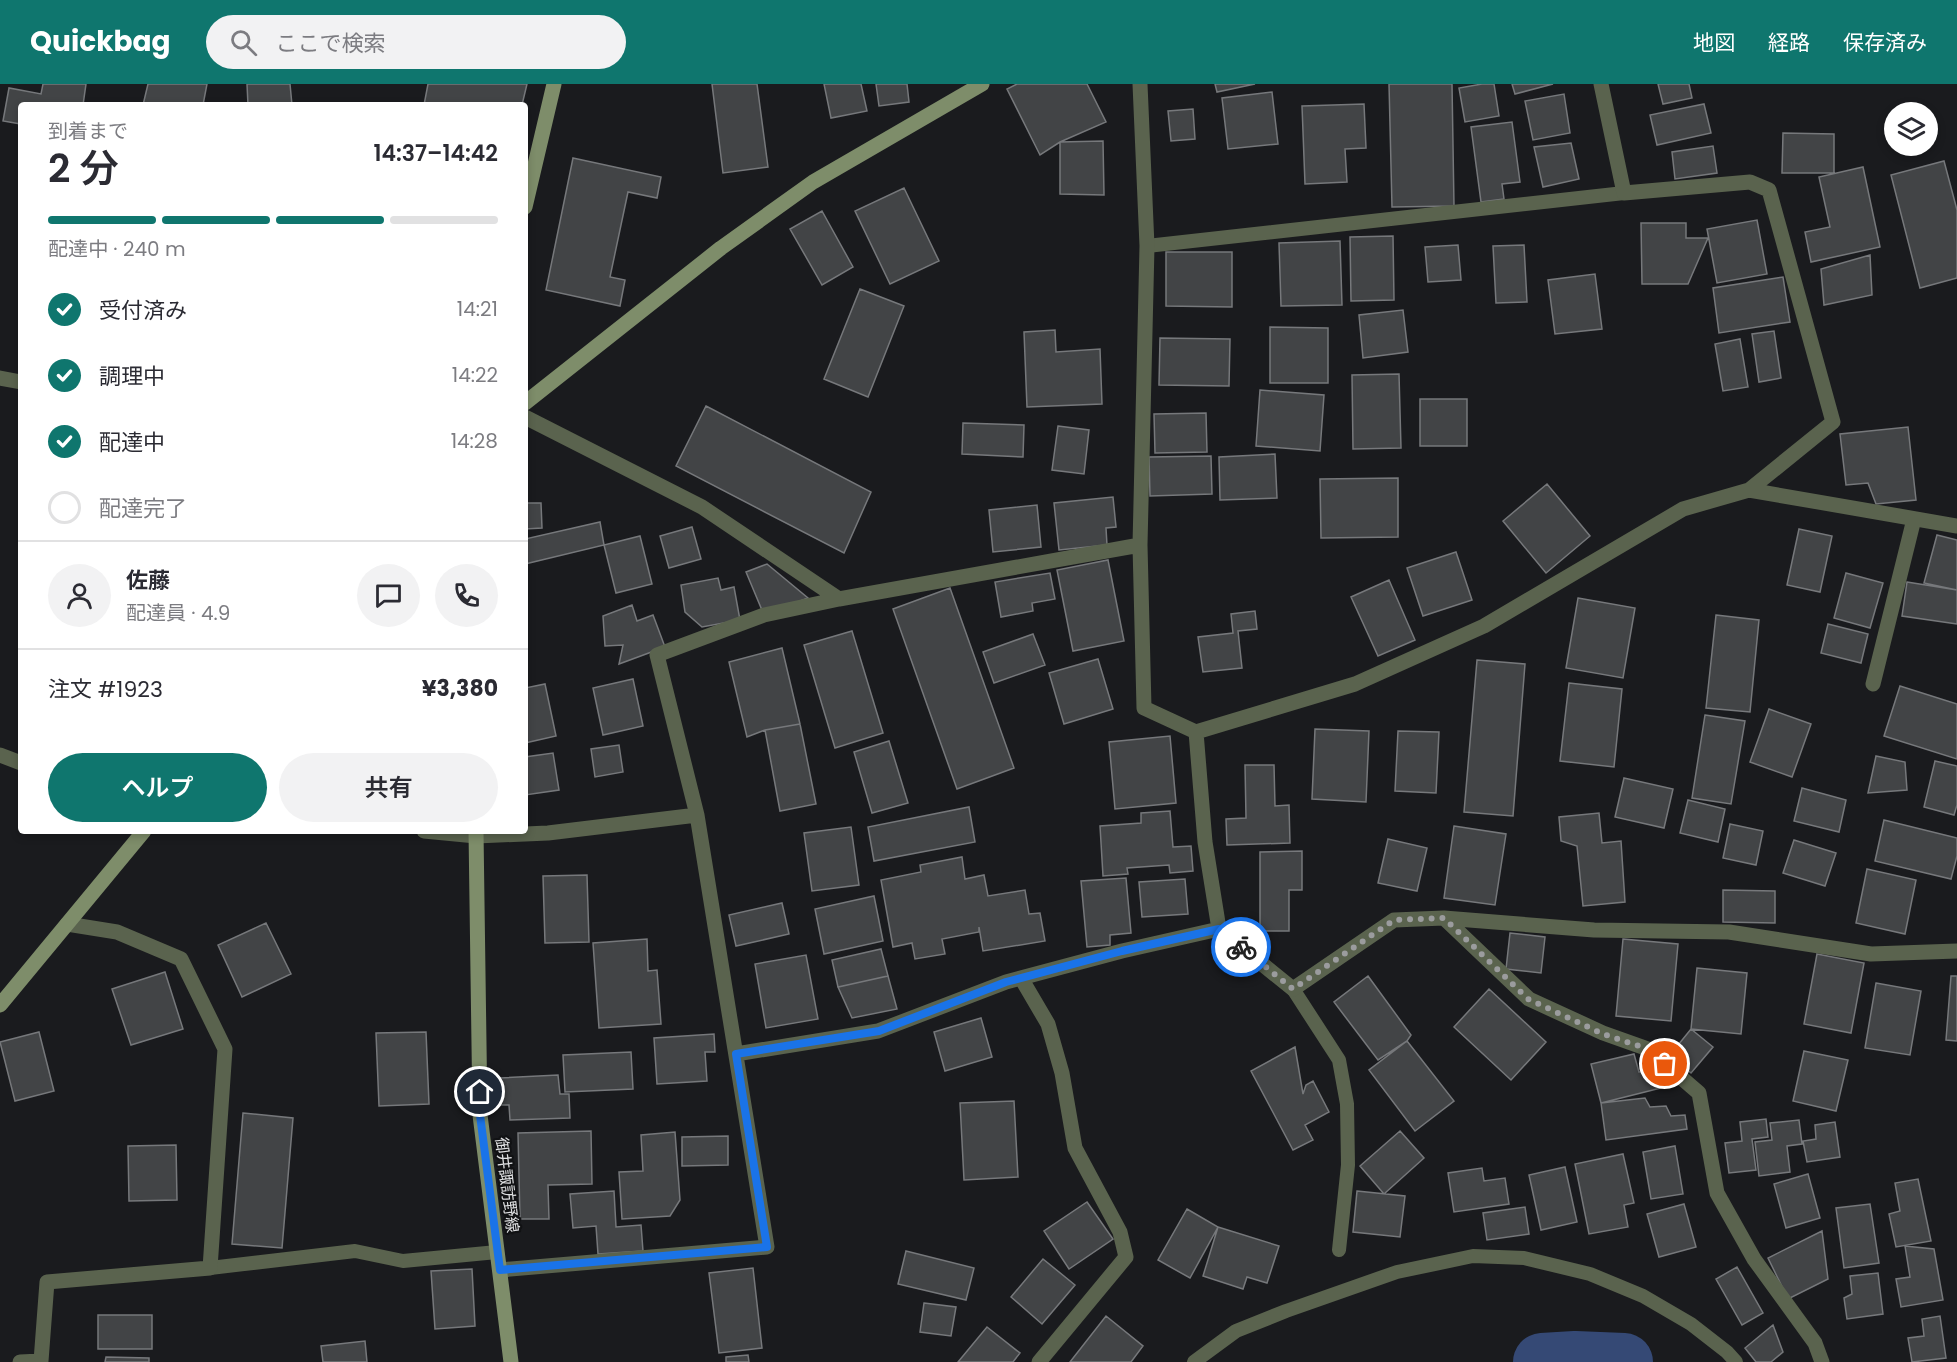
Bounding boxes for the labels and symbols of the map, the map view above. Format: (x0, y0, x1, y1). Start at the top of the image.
courier (1211, 917, 1271, 977)
pin (1639, 1038, 1690, 1089)
pin (454, 1066, 505, 1117)
street label: 御井諏訪野線 (490, 1136, 524, 1234)

